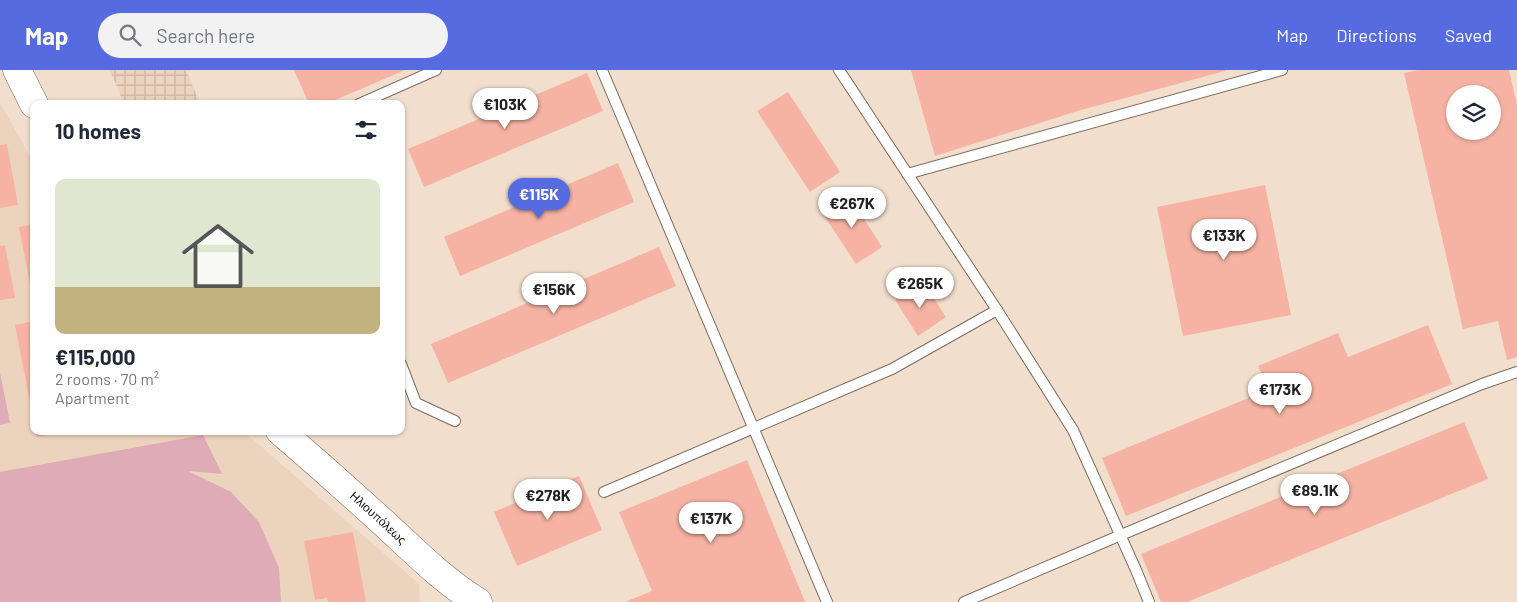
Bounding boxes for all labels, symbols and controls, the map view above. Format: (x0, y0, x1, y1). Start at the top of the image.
search box (98, 13, 448, 58)
text: Map (25, 21, 68, 50)
icon: search (116, 21, 144, 49)
text: Search here (156, 24, 255, 47)
text: Map (1276, 24, 1308, 46)
text: Directions (1336, 24, 1417, 46)
text: Saved (1445, 24, 1492, 46)
map controls (1446, 85, 1501, 140)
button: layers (1446, 85, 1501, 140)
pin: €103K (470, 88, 540, 130)
text: €103K (483, 94, 527, 113)
icon: filters (352, 116, 380, 144)
text: 10 homes (55, 118, 141, 143)
pin: €115K (504, 178, 574, 220)
text: €115K (519, 184, 559, 203)
pin: €267K (817, 186, 887, 229)
text: €267K (829, 193, 875, 212)
icon: home (173, 211, 263, 301)
pin: €133K (1189, 218, 1259, 261)
text: €133K (1202, 225, 1246, 244)
pin: €265K (885, 266, 955, 309)
pin: €156K (519, 272, 589, 315)
text: €265K (897, 273, 943, 292)
text: €156K (532, 279, 576, 298)
text: €115,000 (55, 344, 136, 369)
text: 2 rooms · 70 m² (55, 369, 159, 388)
pin: €173K (1245, 372, 1315, 415)
text: €173K (1259, 379, 1301, 398)
text: Apartment (55, 388, 130, 407)
pin: €89.1K (1274, 474, 1356, 516)
pin: €278K (513, 478, 583, 521)
text: €89.1K (1291, 480, 1339, 499)
text: €278K (525, 485, 571, 504)
street label: Ηλιουπόλεως (348, 488, 410, 547)
pin: €137K (676, 502, 746, 544)
text: €137K (690, 508, 732, 527)

